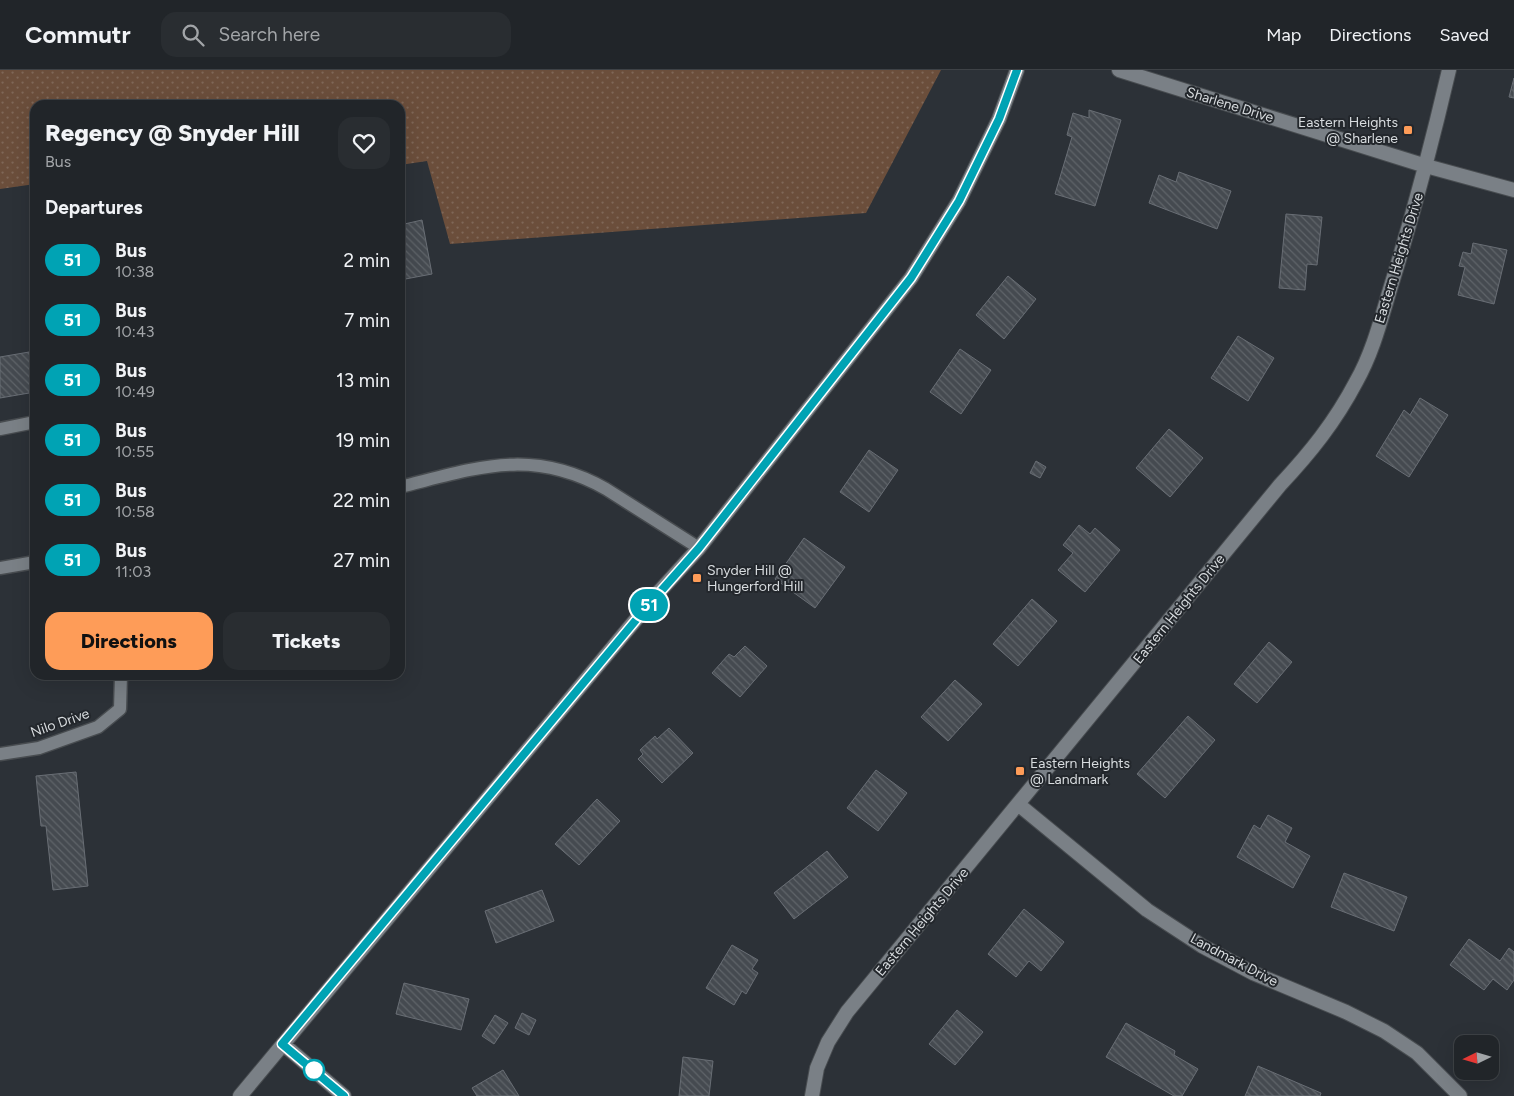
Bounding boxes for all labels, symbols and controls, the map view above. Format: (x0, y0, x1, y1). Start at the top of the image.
search box (161, 12, 511, 57)
text: Commutr (25, 20, 131, 49)
icon: search (179, 21, 207, 49)
text: Search here (219, 23, 320, 46)
text: Map (1266, 24, 1301, 46)
text: Directions (1329, 24, 1411, 46)
text: Saved (1439, 24, 1489, 46)
street label: Sharlene Drive (1184, 84, 1276, 126)
place label: Eastern Heights @ Sharlene (1298, 114, 1398, 147)
button: heart (338, 117, 390, 169)
text: Regency @ Snyder Hill (45, 118, 300, 147)
marker: Eastern Heights @ Sharlene (1402, 124, 1414, 136)
text: Bus (45, 152, 71, 171)
street label: Eastern Heights Drive (1371, 190, 1427, 325)
text: Departures (45, 196, 143, 219)
text: Bus (115, 239, 146, 262)
text: 51 (63, 249, 82, 271)
text: 2 min (344, 249, 390, 272)
text: 10:38 (115, 262, 154, 281)
text: Bus (115, 299, 146, 322)
text: 51 (63, 309, 82, 331)
text: 7 min (344, 309, 390, 332)
text: 10:43 (115, 322, 155, 341)
text: Bus (115, 359, 146, 382)
text: 51 (63, 369, 82, 391)
text: 13 min (336, 369, 390, 392)
text: 10:49 (115, 382, 155, 401)
text: Bus (115, 419, 146, 442)
text: 51 (63, 429, 82, 451)
text: 19 min (336, 429, 390, 452)
text: 10:55 (115, 442, 154, 461)
text: Bus (115, 479, 146, 502)
text: 51 (63, 489, 82, 511)
text: 22 min (333, 489, 390, 512)
text: 10:58 (115, 502, 155, 521)
text: Bus (115, 539, 146, 562)
text: 51 (63, 549, 82, 571)
text: 27 min (333, 549, 390, 572)
street label: Eastern Heights Drive (1130, 551, 1229, 667)
text: 11:03 (115, 562, 151, 581)
place label: Snyder Hill @ Hungerford Hill (707, 562, 803, 595)
marker: Snyder Hill @ Hungerford Hill (691, 572, 703, 584)
line badge: 51 (626, 589, 672, 621)
text: 51 (640, 594, 658, 616)
button: Directions (45, 612, 213, 670)
button: Tickets (223, 612, 390, 670)
street label: Nilo Drive (28, 705, 92, 741)
place label: Eastern Heights @ Landmark (1030, 755, 1130, 788)
marker: Eastern Heights @ Landmark (1014, 765, 1026, 777)
street label: Eastern Heights Drive (872, 864, 972, 980)
street label: Landmark Drive (1187, 930, 1281, 990)
north arrow (1454, 1035, 1499, 1080)
map controls (1454, 1035, 1499, 1080)
unlabelled marker (303, 1059, 325, 1081)

